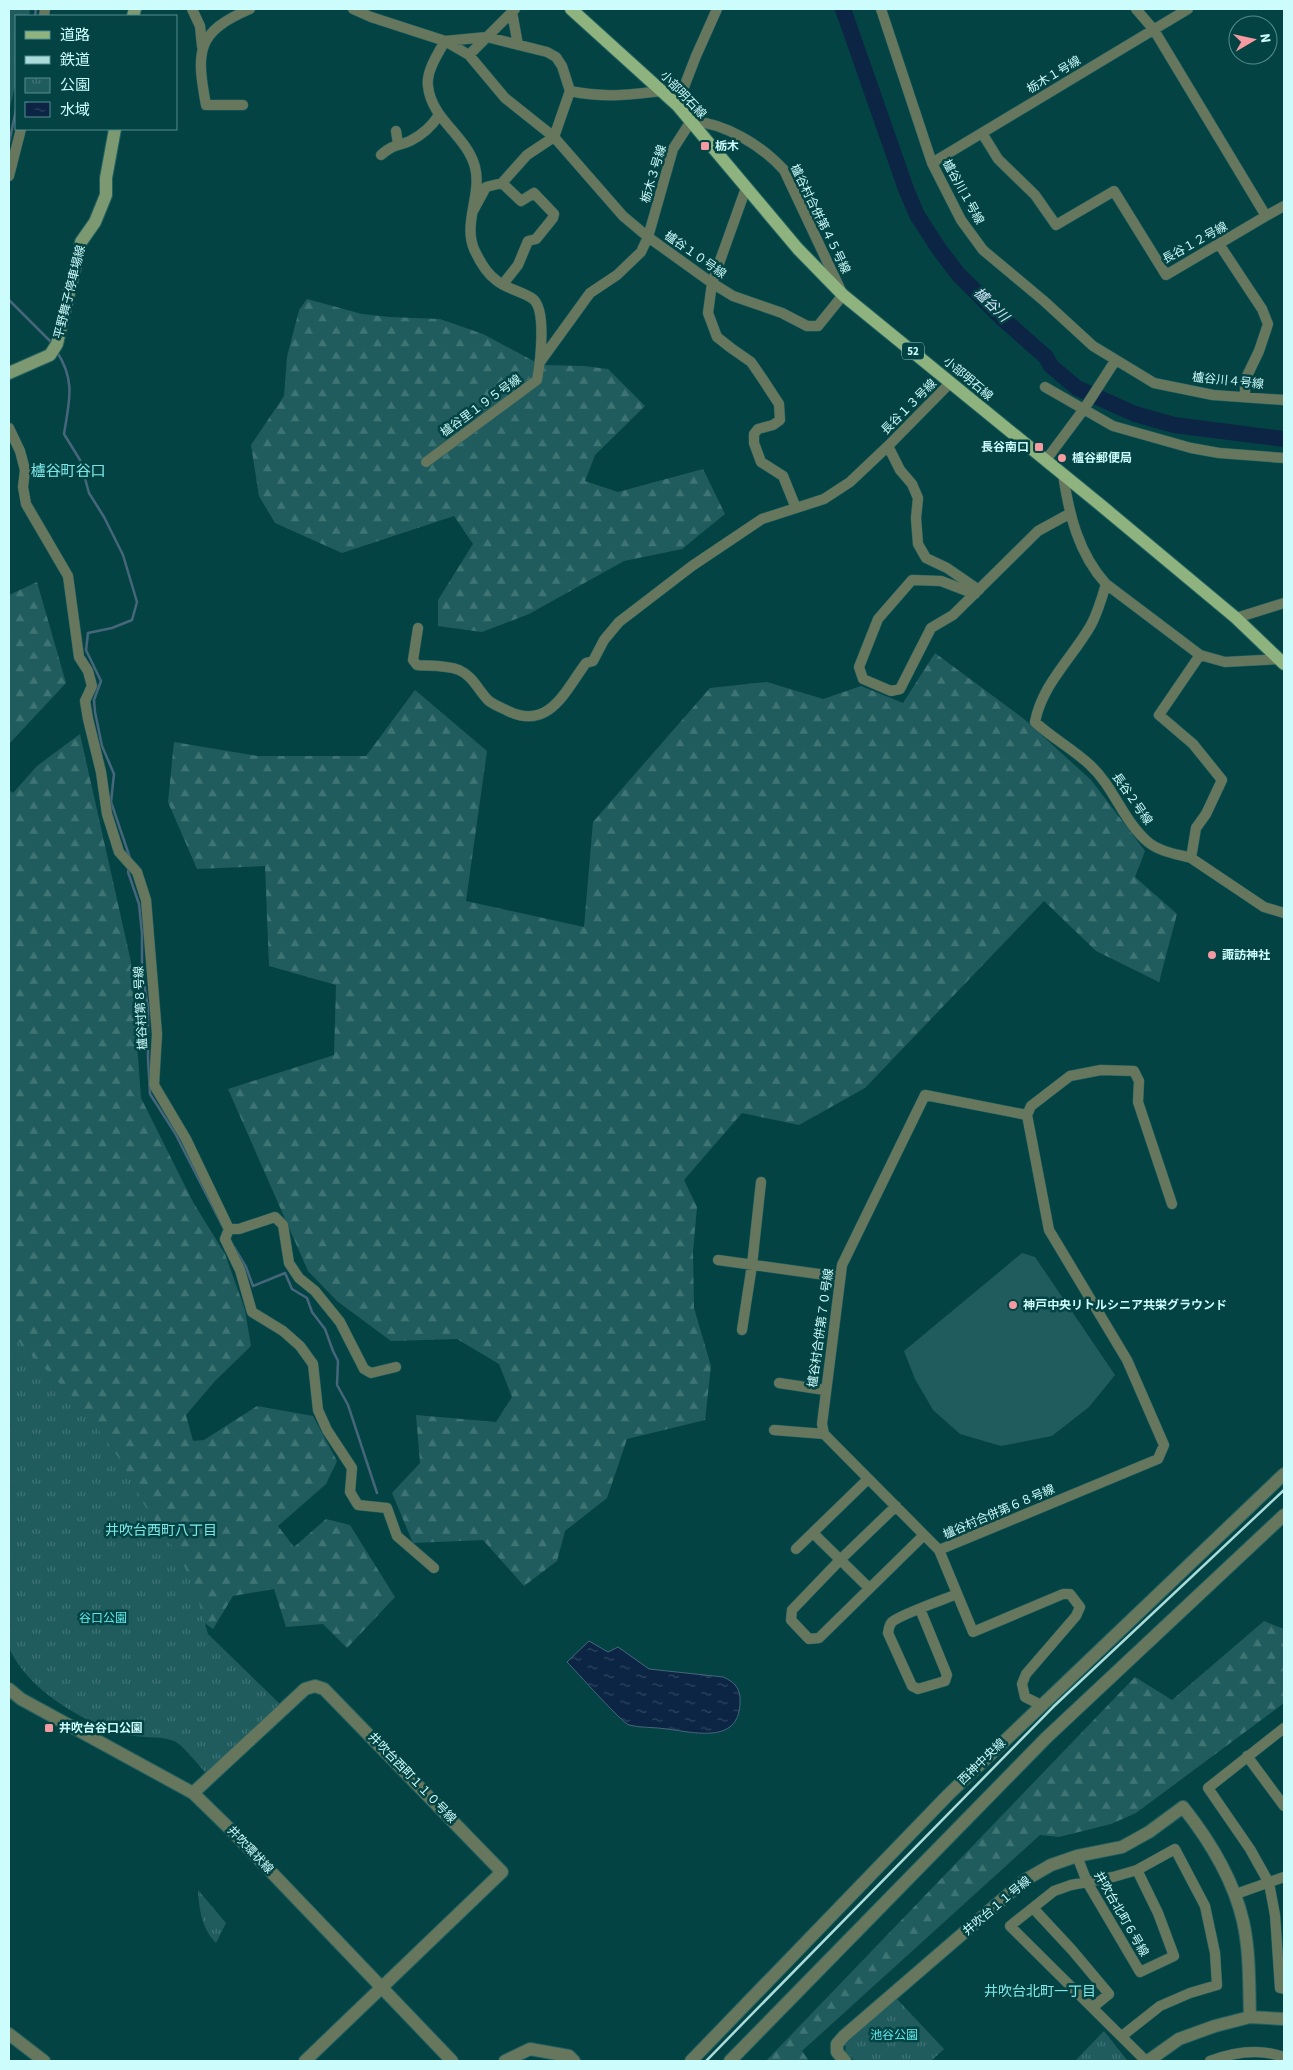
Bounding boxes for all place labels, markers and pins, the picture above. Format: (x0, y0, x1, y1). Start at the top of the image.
place label: 栃木 (715, 138, 739, 155)
marker: 栃木 (699, 140, 711, 152)
place label: 長谷南口 (981, 439, 1029, 456)
marker: 長谷南口 (1033, 441, 1045, 453)
place label: 櫨谷郵便局 (1072, 450, 1132, 467)
marker: 櫨谷郵便局 (1056, 452, 1068, 464)
place label: 諏訪神社 (1222, 947, 1270, 964)
marker: 諏訪神社 (1206, 949, 1218, 961)
place label: 神戸中央リトルシニア共栄グラウンド (1023, 1297, 1227, 1314)
marker: 神戸中央リトルシニア共栄グラウンド (1007, 1299, 1019, 1311)
place label: 井吹台谷口公園 (59, 1720, 143, 1737)
marker: 井吹台谷口公園 (43, 1722, 55, 1734)

